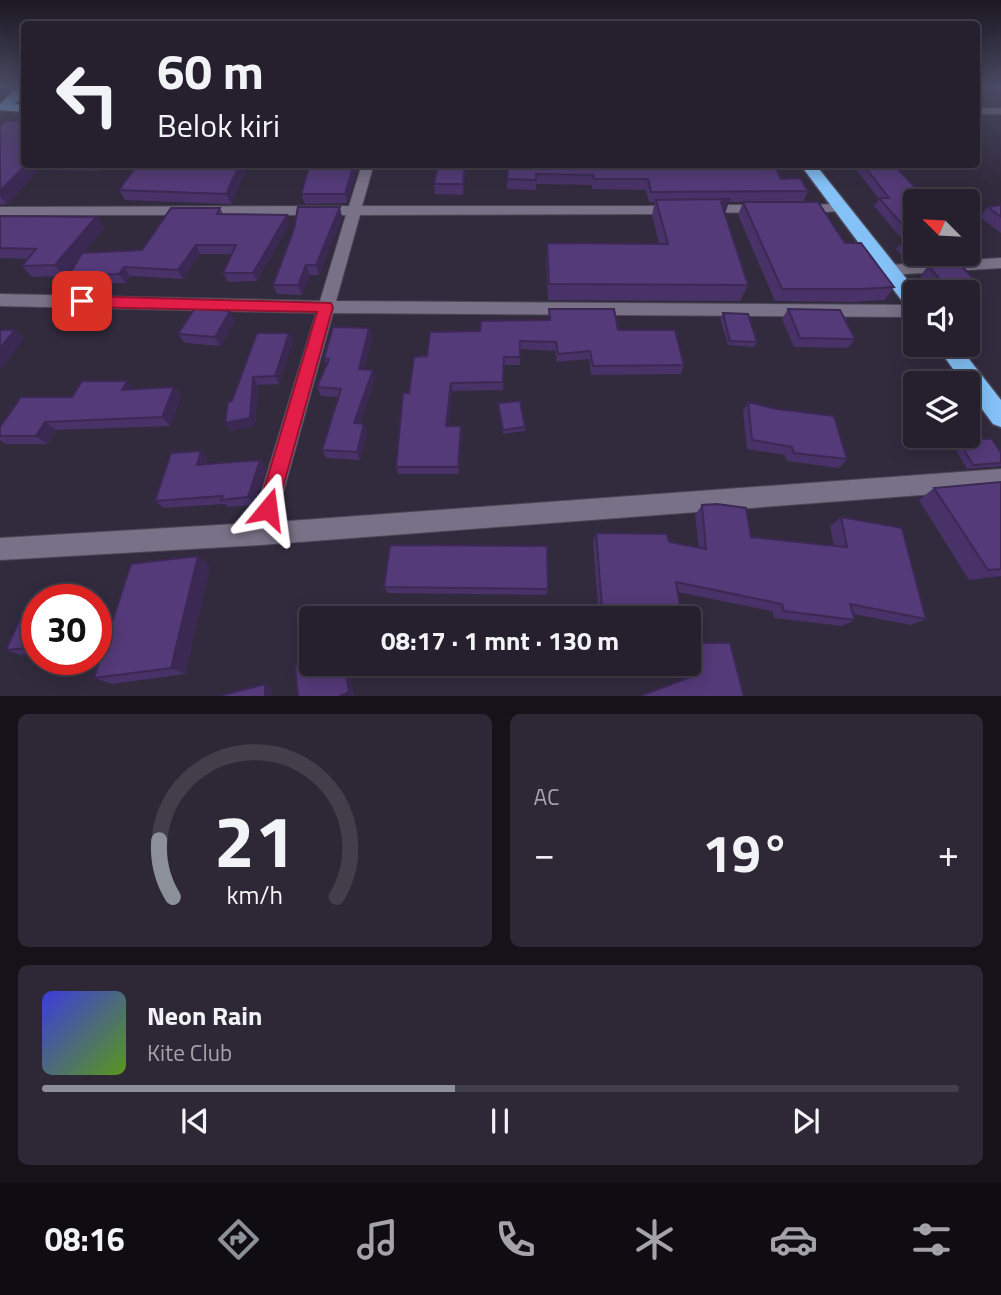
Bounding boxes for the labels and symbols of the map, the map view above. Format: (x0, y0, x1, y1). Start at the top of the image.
north arrow (903, 189, 980, 266)
pin (52, 271, 112, 331)
position arrow (231, 472, 305, 546)
speed limit sign: 30 (21, 584, 112, 675)

